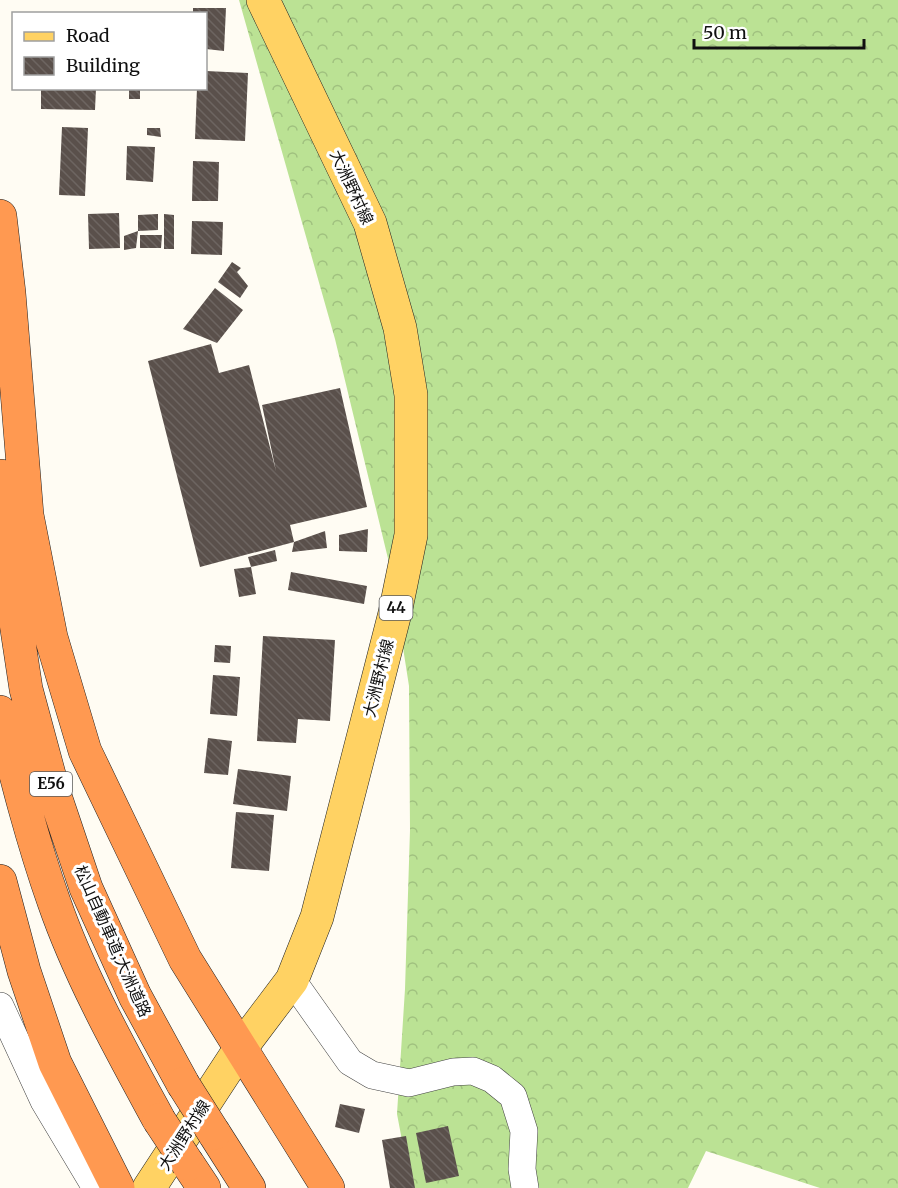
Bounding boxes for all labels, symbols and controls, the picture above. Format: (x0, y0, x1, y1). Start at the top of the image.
legend (12, 12, 207, 90)
scale bar (694, 12, 864, 50)
text: 50 m (703, 21, 747, 44)
text: Road (66, 24, 110, 47)
text: Building (66, 54, 140, 77)
street label: 大洲野村線 (326, 147, 378, 227)
road number: 44 (380, 596, 412, 620)
street label: 大洲野村線 (359, 637, 397, 719)
road number: E56 (30, 772, 72, 796)
street label: 松山自動車道;大洲道路 (70, 862, 156, 1020)
street label: 大洲野村線 (154, 1096, 214, 1174)

